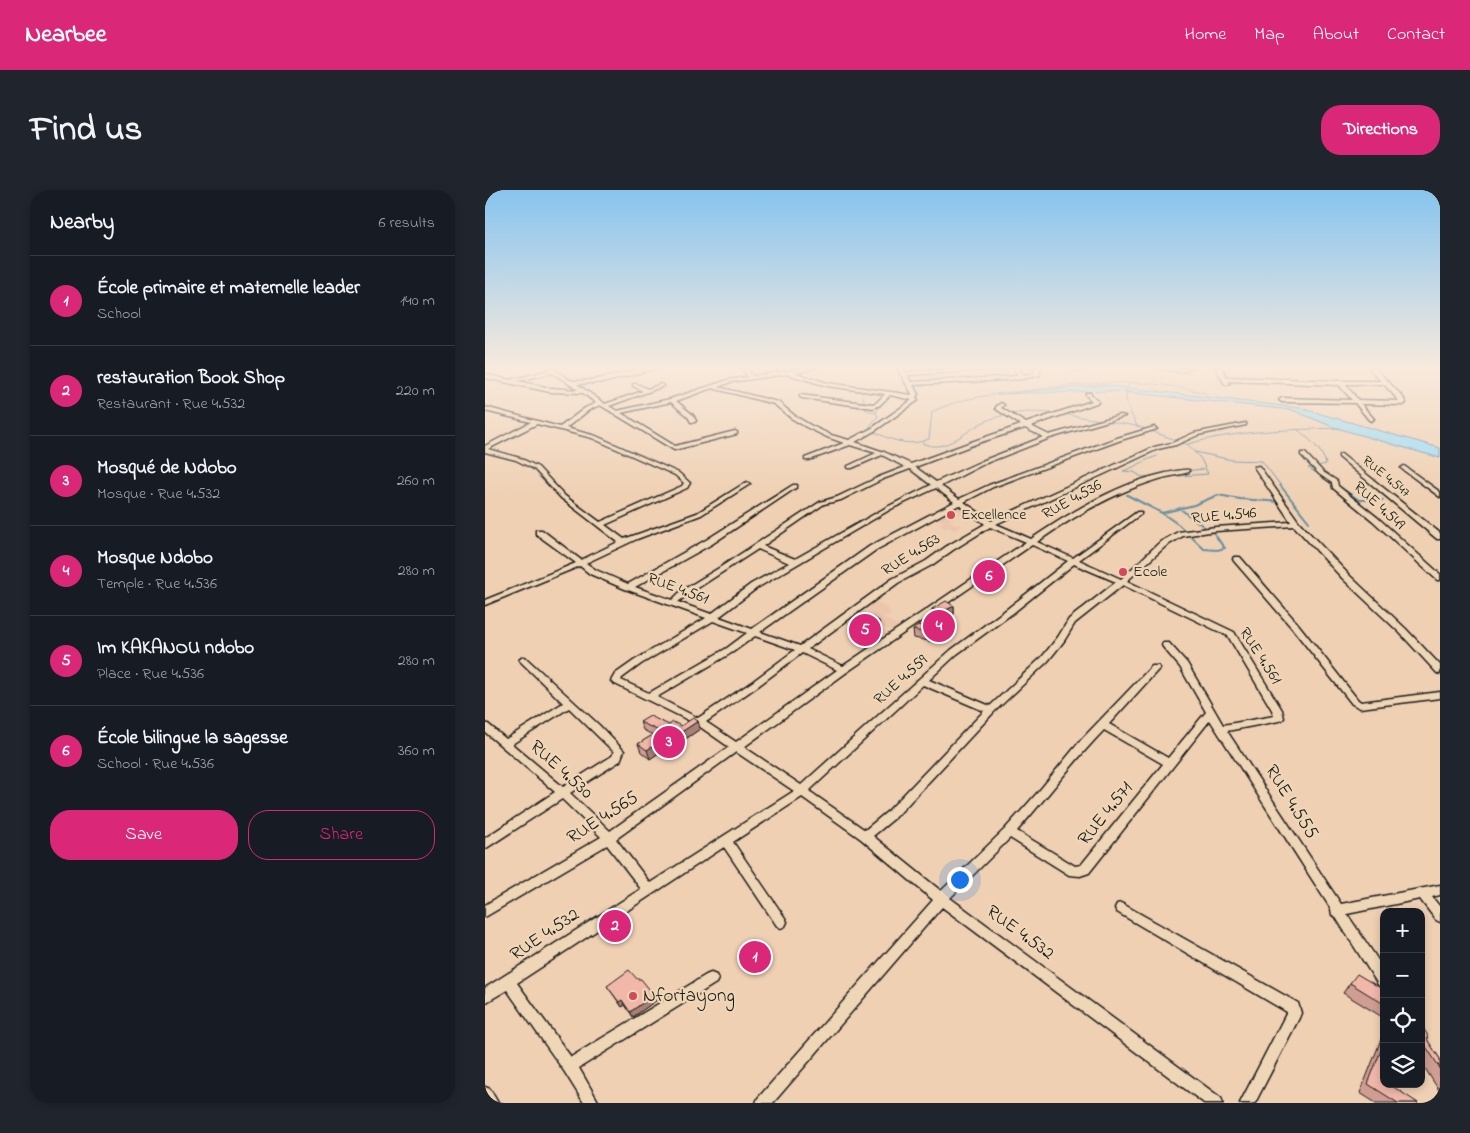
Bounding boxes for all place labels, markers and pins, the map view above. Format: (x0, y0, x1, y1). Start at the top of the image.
place label: Excellence (961, 503, 1027, 527)
marker: Excellence (945, 509, 957, 521)
pin: 6 (973, 557, 1005, 595)
place label: Ecole (1133, 560, 1168, 584)
marker: Ecole (1117, 566, 1129, 578)
pin: 4 (923, 607, 955, 645)
pin: 5 (849, 611, 881, 649)
pin: 3 (653, 723, 685, 761)
pin: 2 (599, 907, 631, 945)
pin: 1 (739, 938, 771, 976)
place label: Nfortayong (643, 983, 735, 1012)
marker: Nfortayong (627, 990, 639, 1002)

